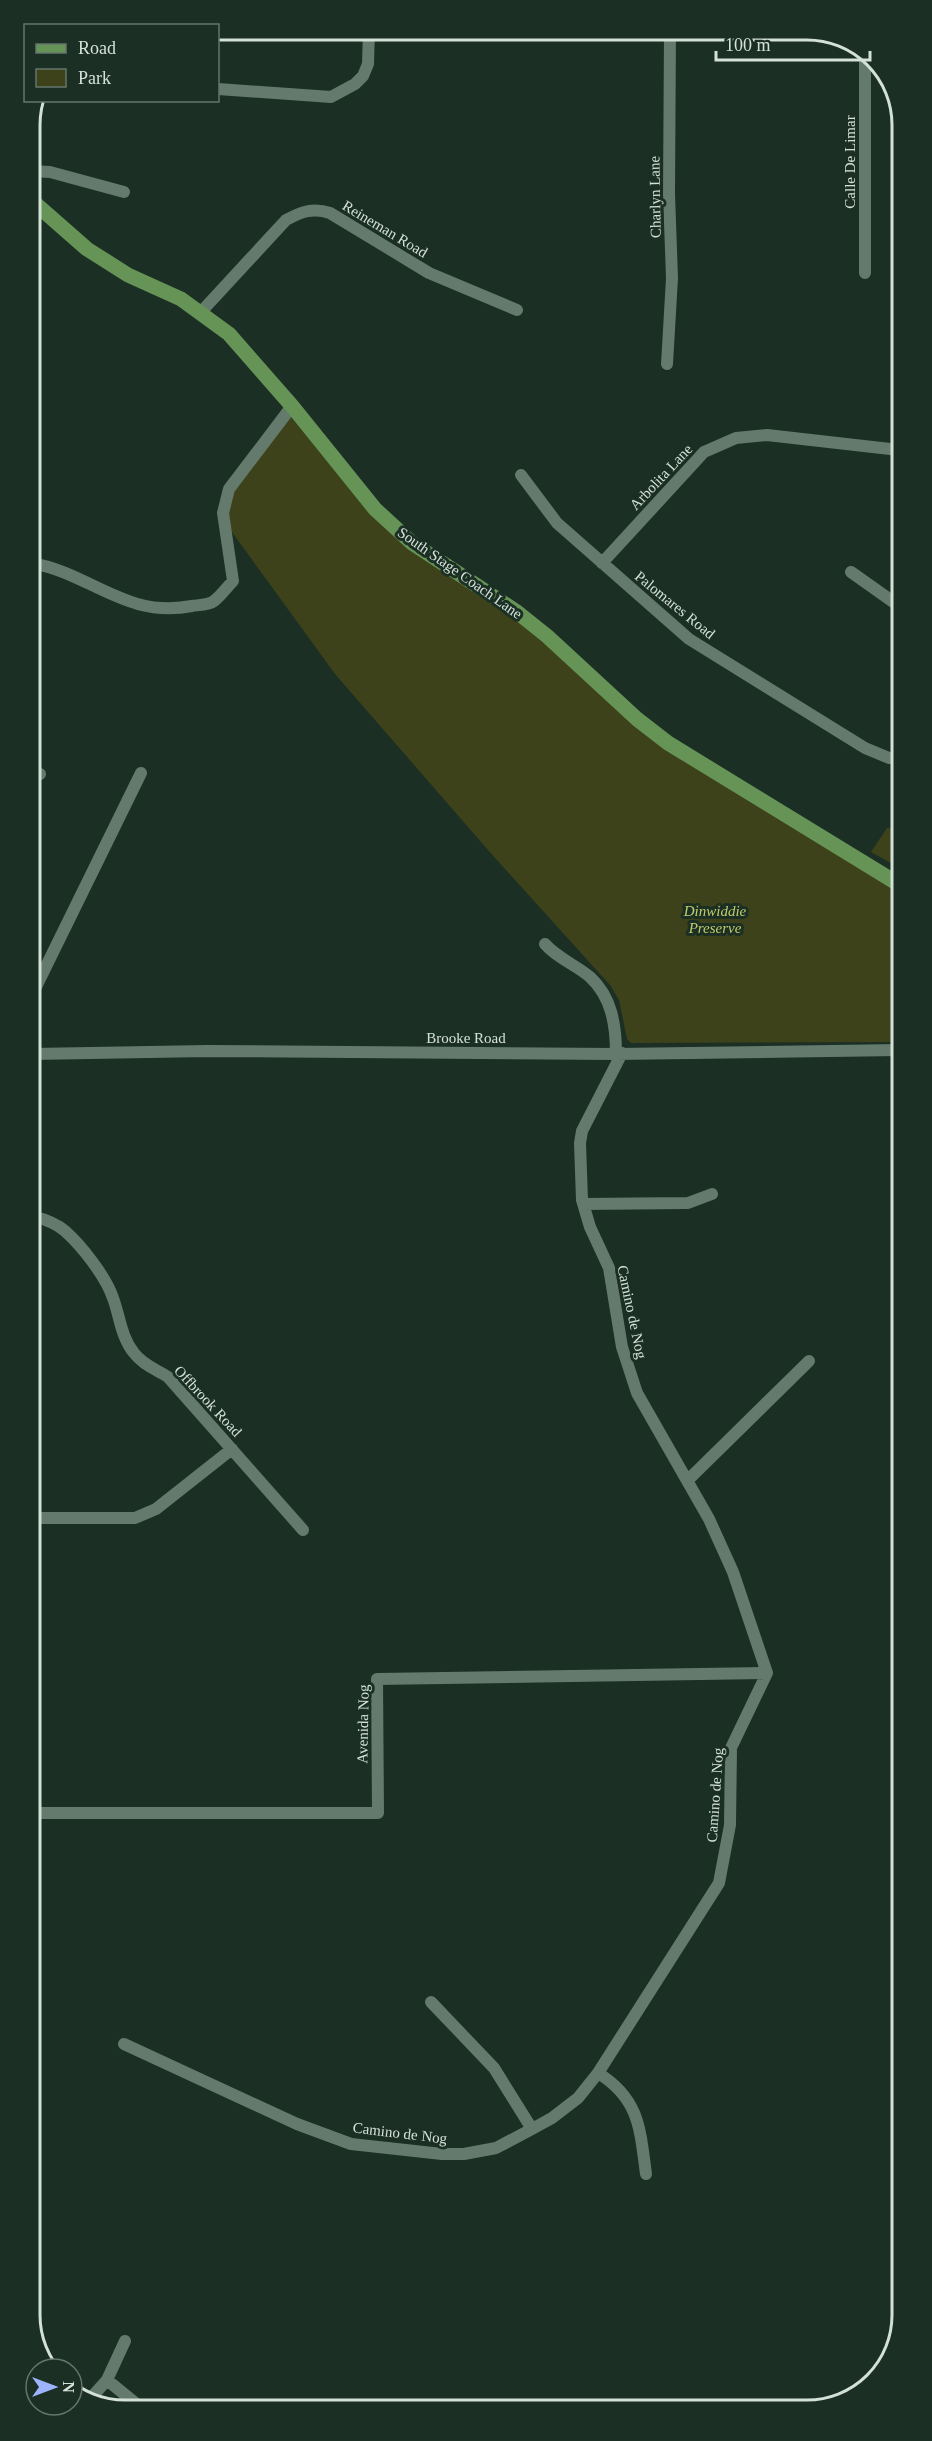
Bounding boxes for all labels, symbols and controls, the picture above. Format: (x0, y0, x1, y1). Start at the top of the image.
legend (24, 24, 219, 102)
scale bar (716, 24, 870, 62)
text: 100 m (725, 35, 771, 55)
text: Road (78, 38, 116, 58)
text: Park (78, 68, 111, 88)
street label: Calle De Limar (842, 115, 858, 209)
street label: Charlyn Lane (646, 156, 664, 238)
street label: Reineman Road (340, 197, 431, 261)
street label: Arbolita Lane (627, 441, 696, 513)
street label: South Stage Coach Lane (395, 524, 525, 622)
street label: Palomares Road (632, 568, 718, 642)
park label: Dinwiddie Preserve (683, 903, 747, 936)
street label: Brooke Road (426, 1030, 506, 1046)
street label: Camino de Nog (614, 1264, 650, 1361)
street label: Offbrook Road (171, 1362, 245, 1440)
street label: Avenida Nog (354, 1684, 372, 1764)
street label: Camino de Nog (704, 1747, 726, 1843)
street label: Camino de Nog (352, 2119, 449, 2147)
north arrow (24, 2357, 84, 2417)
text: N (60, 2381, 77, 2393)

